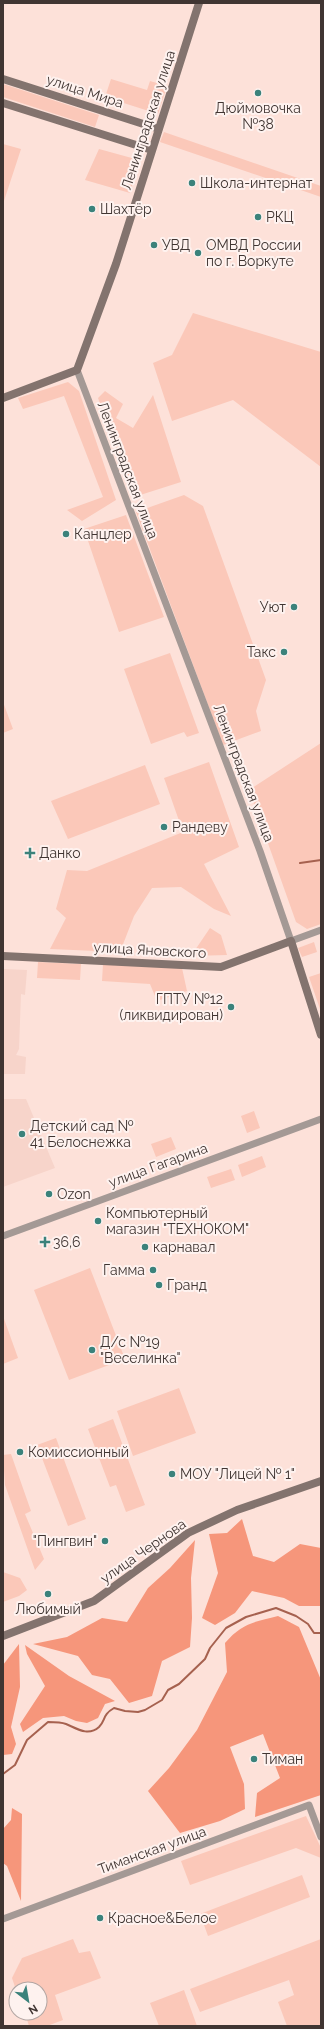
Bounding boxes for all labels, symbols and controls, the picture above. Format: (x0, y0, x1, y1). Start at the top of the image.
street label: Ленинградская улица (118, 48, 178, 192)
street label: улица Мира (44, 71, 126, 111)
marker: Дюймовочка №38 (253, 88, 263, 98)
place label: Дюймовочка №38 (215, 100, 301, 132)
place label: Школа-интернат (200, 175, 313, 191)
marker: Школа-интернат (187, 178, 197, 188)
place label: Шахтёр (100, 201, 152, 217)
marker: Шахтёр (87, 204, 97, 214)
place label: РКЦ (266, 209, 294, 225)
marker: РКЦ (253, 212, 263, 222)
place label: УВД (162, 237, 190, 253)
place label: ОМВД России по г. Воркуте (206, 237, 301, 269)
marker: УВД (149, 240, 159, 250)
marker: ОМВД России по г. Воркуте (193, 248, 203, 258)
street label: Ленинградская улица (94, 399, 162, 541)
place label: Канцлер (74, 526, 132, 542)
marker: Канцлер (61, 529, 71, 539)
place label: Уют (260, 599, 286, 615)
marker: Уют (289, 602, 299, 612)
place label: Такс (247, 644, 276, 660)
marker: Такс (279, 647, 289, 657)
street label: Ленинградская улица (210, 702, 278, 844)
place label: Рандеву (172, 819, 228, 835)
marker: Рандеву (159, 822, 169, 832)
place label: Данко (39, 845, 81, 861)
marker: Данко (24, 847, 36, 859)
street label: улица Яновского (93, 939, 207, 961)
place label: ГПТУ №12 (ликвидирован) (119, 991, 223, 1023)
marker: ГПТУ №12 (ликвидирован) (226, 1002, 236, 1012)
place label: Детский сад № 41 Белоснежка (30, 1118, 134, 1150)
marker: Детский сад № 41 Белоснежка (17, 1129, 27, 1139)
street label: улица Гагарина (106, 1140, 210, 1190)
place label: Ozon (57, 1186, 91, 1202)
marker: Ozon (44, 1189, 54, 1199)
place label: Компьютерный магазин "ТЕХНОКОМ" (106, 1205, 249, 1237)
marker: Компьютерный магазин "ТЕХНОКОМ" (93, 1216, 103, 1226)
place label: 36,6 (53, 1234, 81, 1250)
marker: 36,6 (40, 1237, 50, 1247)
place label: карнавал (153, 1239, 215, 1255)
marker: карнавал (140, 1242, 150, 1252)
place label: Гамма (103, 1262, 145, 1278)
marker: Гамма (148, 1265, 158, 1275)
place label: Гранд (167, 1277, 207, 1293)
marker: Гранд (154, 1280, 164, 1290)
place label: Д/с №19 "Веселинка" (100, 1334, 181, 1366)
marker: Д/с №19 "Веселинка" (87, 1345, 97, 1355)
place label: Комиссионный (28, 1444, 129, 1460)
marker: Комиссионный (15, 1447, 25, 1457)
place label: МОУ "Лицей № 1" (180, 1466, 295, 1482)
marker: МОУ "Лицей № 1" (167, 1469, 177, 1479)
street label: улица Чернова (97, 1516, 189, 1586)
place label: "Пингвин" (33, 1533, 97, 1549)
marker: "Пингвин" (100, 1536, 110, 1546)
marker: Любимый (43, 1589, 53, 1599)
place label: Любимый (15, 1601, 81, 1617)
place label: Тиман (262, 1751, 303, 1767)
marker: Тиман (249, 1754, 259, 1764)
street label: Тиманская улица (96, 1823, 208, 1877)
place label: Красное&Белое (108, 1910, 217, 1926)
marker: Красное&Белое (95, 1913, 105, 1923)
north arrow (8, 1981, 48, 2021)
text: N (26, 2001, 40, 2017)

